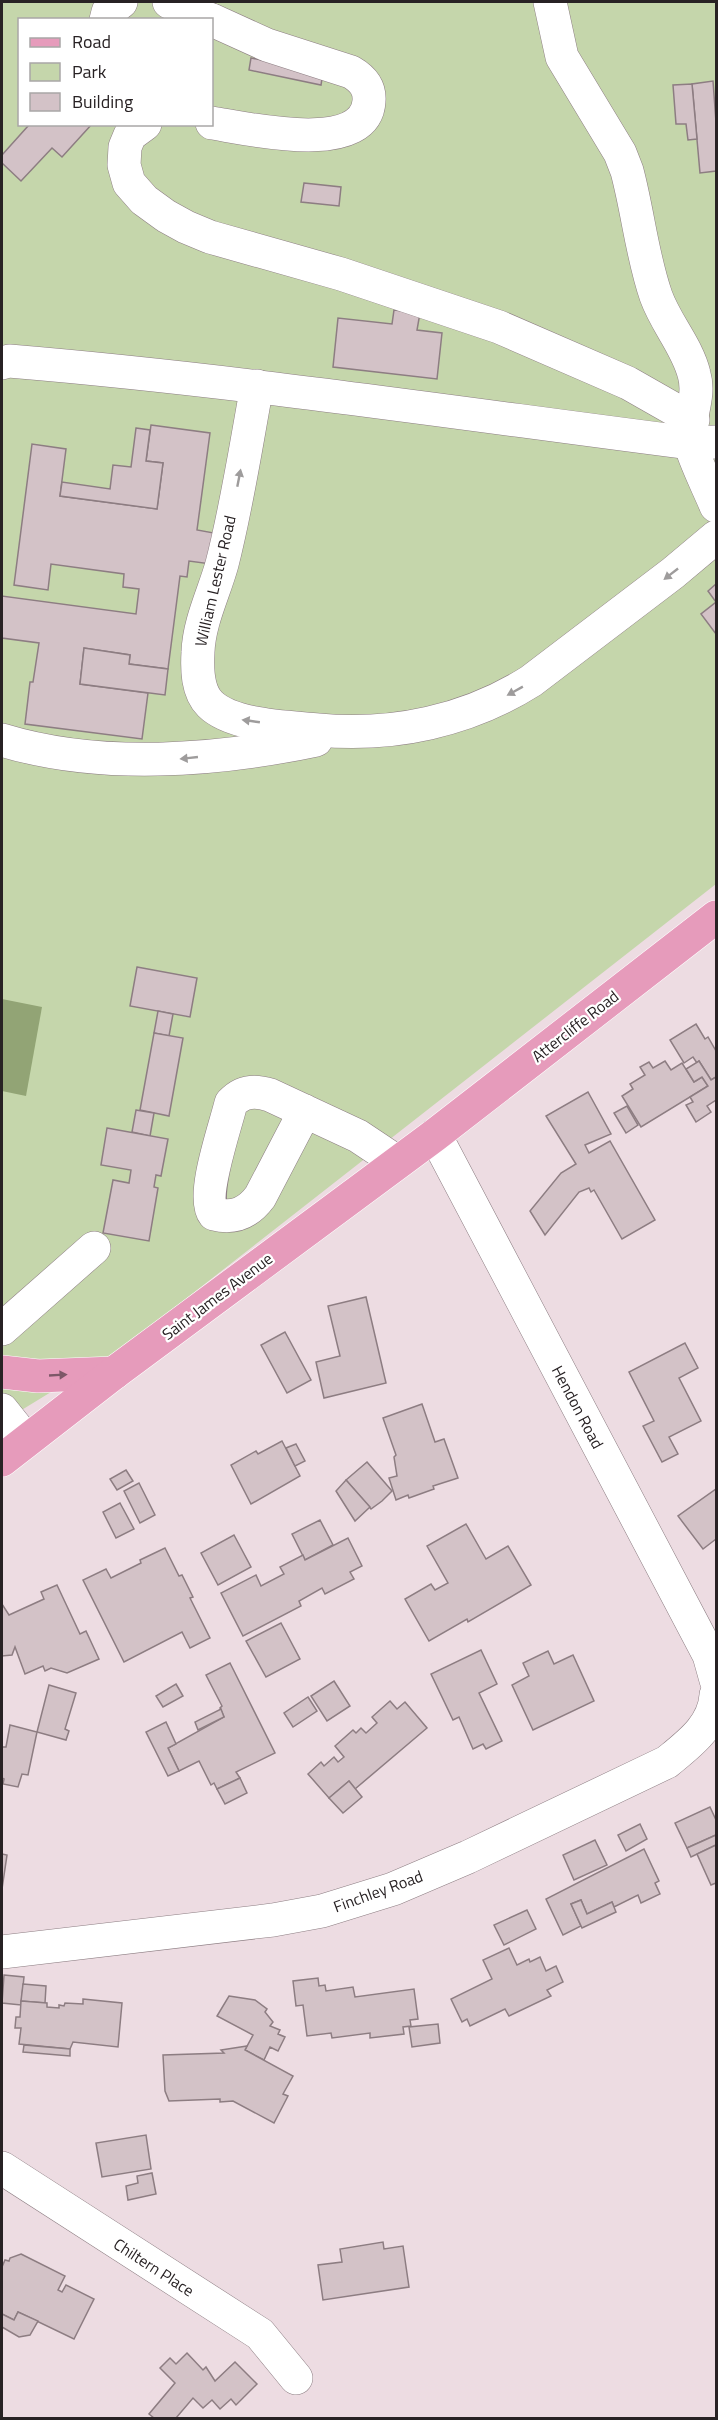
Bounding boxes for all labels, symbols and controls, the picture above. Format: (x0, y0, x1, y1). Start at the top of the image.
legend (18, 18, 213, 126)
text: Road (72, 28, 111, 55)
text: Park (72, 58, 107, 85)
text: Building (72, 88, 133, 115)
one-way arrow (235, 468, 244, 487)
street label: William Lester Road (188, 513, 242, 649)
one-way arrow (664, 567, 679, 579)
one-way arrow (507, 685, 524, 695)
one-way arrow (241, 717, 260, 726)
one-way arrow (179, 753, 198, 763)
street label: Attercliffe Road (526, 984, 624, 1068)
street label: Saint James Avenue (157, 1246, 277, 1346)
street label: Hendon Road (546, 1361, 610, 1453)
one-way arrow (48, 1370, 67, 1380)
street label: Finchley Road (330, 1864, 426, 1918)
street label: Chiltern Place (109, 2232, 199, 2302)

